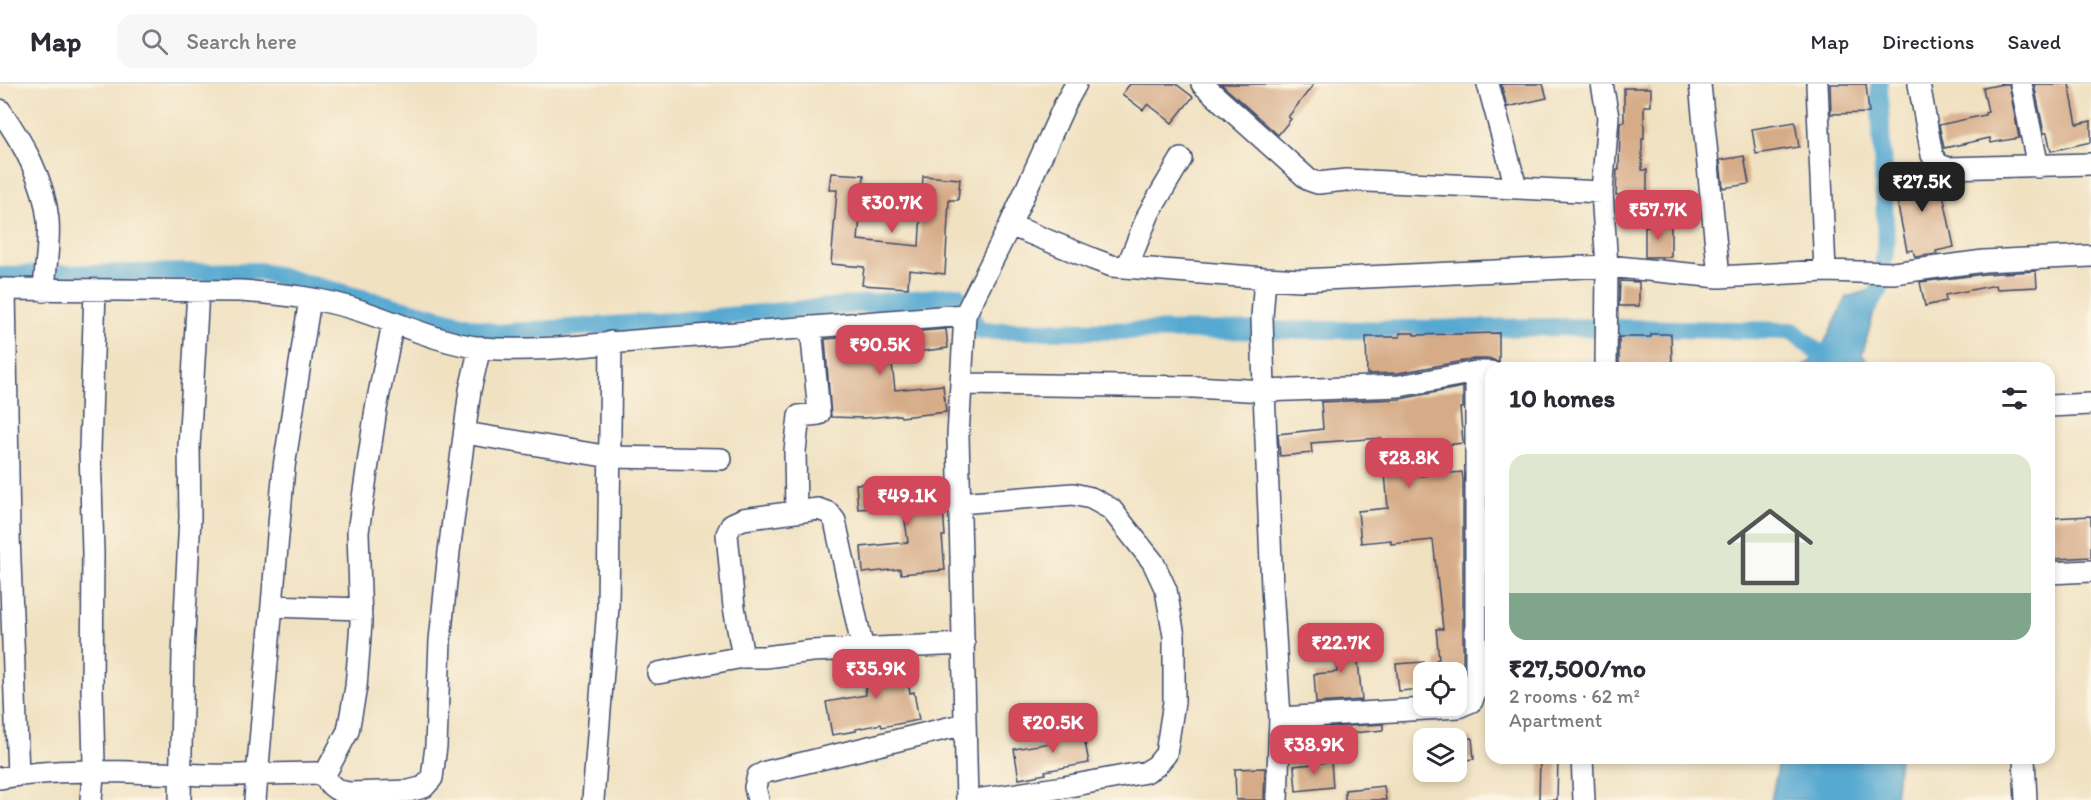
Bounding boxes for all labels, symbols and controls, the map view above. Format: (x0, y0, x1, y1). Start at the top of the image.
search box (117, 14, 537, 68)
text: Map (30, 24, 81, 58)
icon: search (138, 25, 171, 58)
text: Search here (186, 28, 297, 55)
text: Map (1811, 29, 1849, 54)
text: Directions (1882, 29, 1974, 54)
text: Saved (2007, 29, 2061, 54)
pin: ₹27.5K (1873, 162, 1971, 213)
text: ₹27.5K (1893, 169, 1951, 193)
pin: ₹30.7K (843, 183, 941, 234)
text: ₹30.7K (862, 190, 922, 214)
pin: ₹57.7K (1609, 190, 1707, 241)
text: ₹57.7K (1629, 197, 1687, 221)
pin: ₹90.5K (831, 325, 929, 376)
text: ₹90.5K (850, 332, 910, 356)
text: 10 homes (1509, 382, 1615, 414)
icon: filters (1998, 382, 2031, 415)
pin: ₹28.8K (1360, 438, 1458, 489)
text: ₹28.8K (1379, 445, 1439, 469)
pin: ₹49.1K (858, 476, 956, 527)
text: ₹49.1K (877, 483, 937, 507)
icon: home (1716, 493, 1824, 601)
pin: ₹22.7K (1292, 623, 1390, 674)
text: ₹22.7K (1312, 630, 1370, 654)
pin: ₹35.9K (827, 649, 925, 700)
text: ₹27,500/mo (1509, 652, 1646, 684)
text: ₹35.9K (846, 656, 906, 680)
map controls (1413, 662, 1467, 782)
button: locate (1413, 662, 1467, 716)
text: 2 rooms · 62 m² (1509, 684, 1640, 708)
pin: ₹20.5K (1004, 703, 1102, 754)
text: Apartment (1509, 708, 1602, 732)
text: ₹20.5K (1023, 710, 1083, 734)
pin: ₹38.9K (1265, 725, 1363, 776)
button: layers (1413, 728, 1467, 782)
text: ₹38.9K (1284, 732, 1344, 756)

